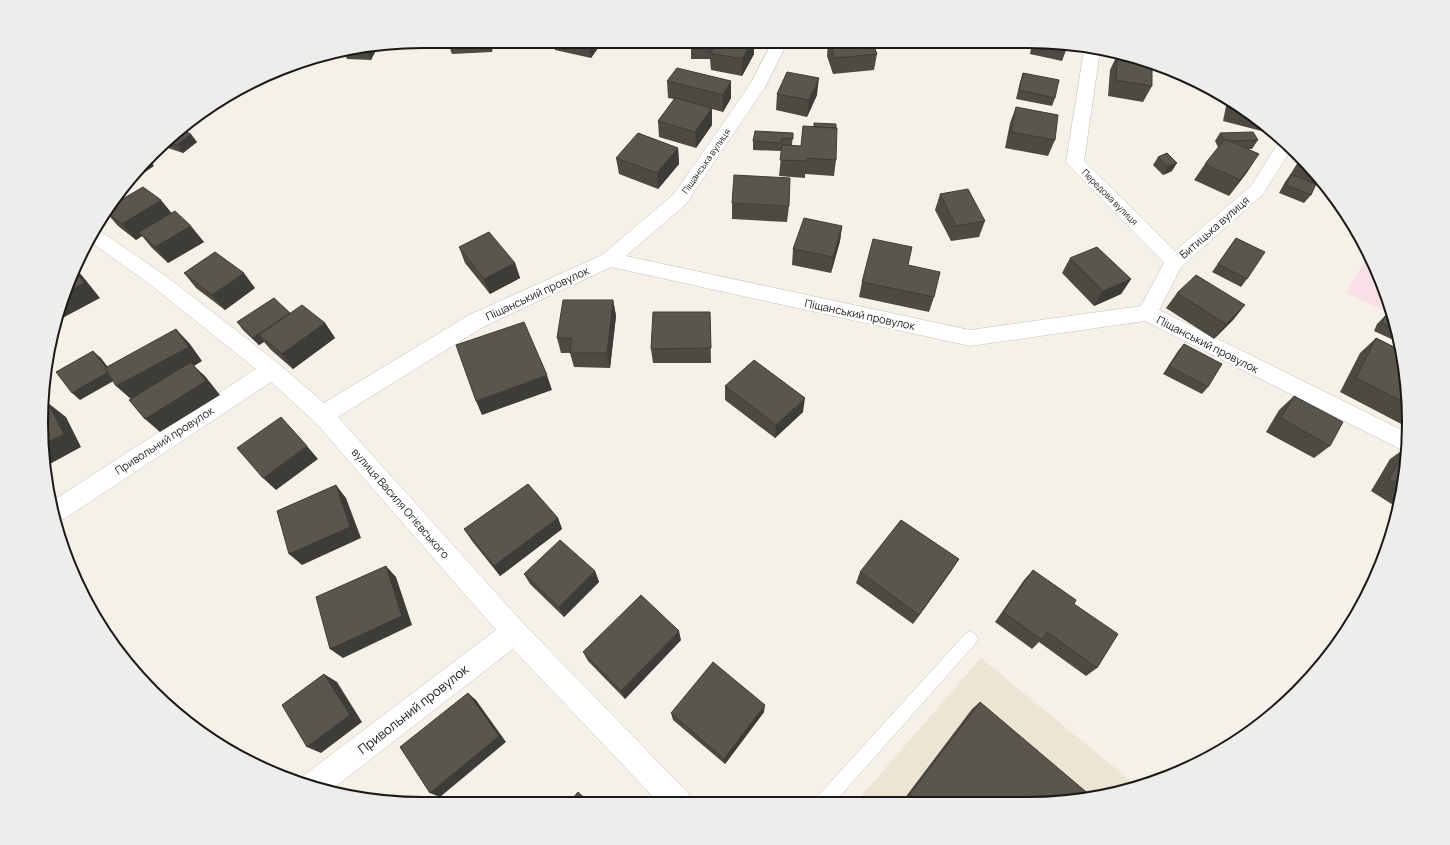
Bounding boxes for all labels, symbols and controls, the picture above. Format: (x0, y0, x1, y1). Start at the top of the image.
street label: Піщанська вулиця (679, 126, 733, 196)
street label: Передова вулиця (1079, 166, 1141, 228)
street label: Битицька вулиця (1176, 192, 1252, 262)
street label: Піщанський провулок (483, 262, 592, 324)
street label: Піщанський провулок (803, 295, 917, 333)
street label: Піщанський провулок (1155, 312, 1262, 376)
street label: Привольний провулок (112, 402, 217, 478)
street label: вулиця Василя Огієвського (349, 445, 454, 562)
street label: Привольний провулок (354, 660, 473, 758)

